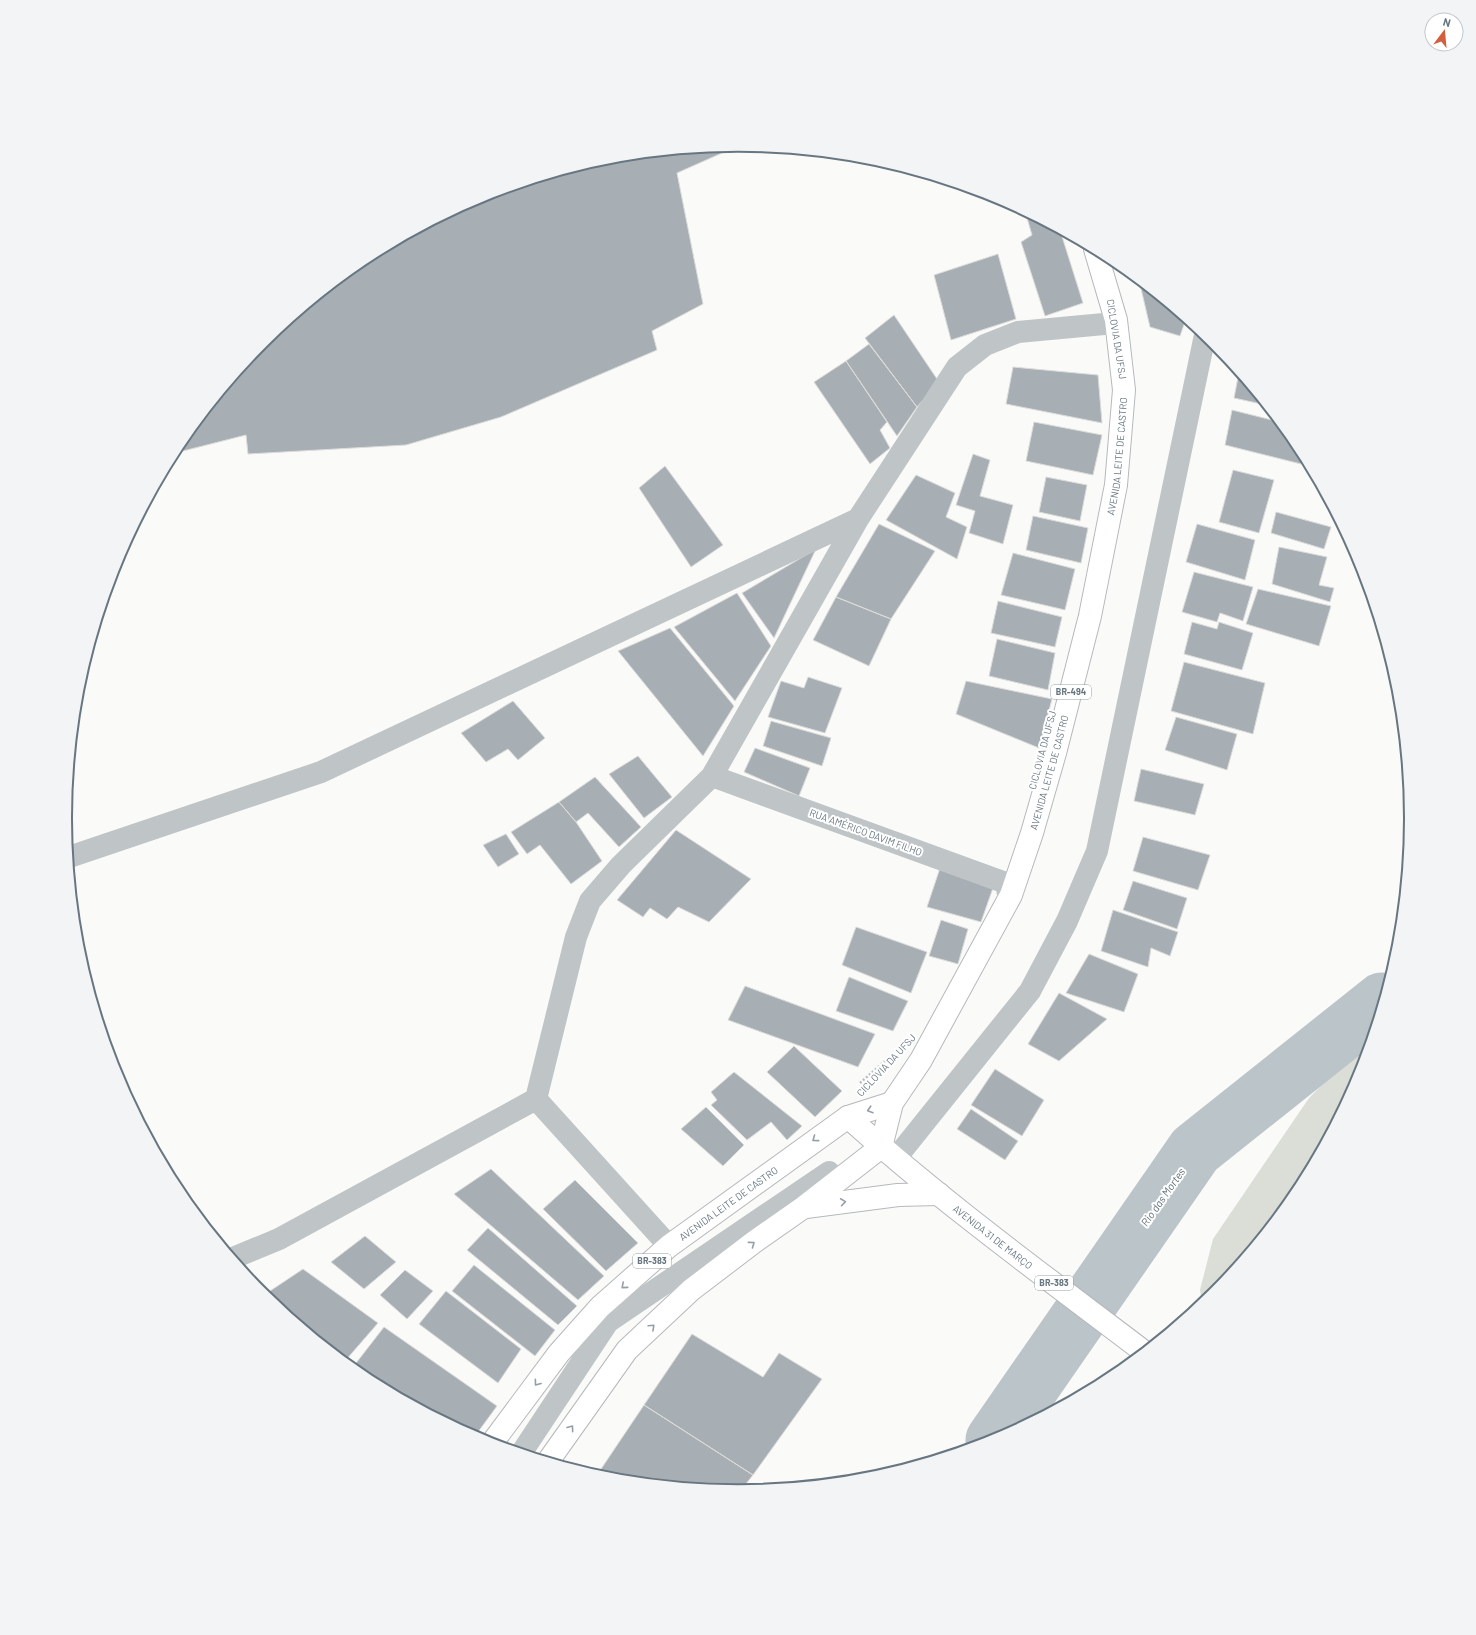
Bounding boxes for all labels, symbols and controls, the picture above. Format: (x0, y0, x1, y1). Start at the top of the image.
north arrow (1424, 12, 1464, 52)
text: N (1442, 15, 1452, 29)
street label: CICLOVIA DA UFSJ (1105, 298, 1129, 380)
street label: AVENIDA LEITE DE CASTRO (1104, 397, 1129, 516)
road number: BR-494 (1051, 685, 1091, 699)
street label: CICLOVIA DA UFSJ (1026, 709, 1058, 791)
street label: AVENIDA LEITE DE CASTRO (1027, 714, 1070, 831)
street label: RUA AMÉRICO DAVIM FILHO (808, 806, 924, 858)
street label: CICLOVIA DA UFSJ (854, 1031, 918, 1099)
one-way arrow (867, 1105, 874, 1114)
one-way arrow (813, 1134, 820, 1141)
street label: AVENIDA LEITE DE CASTRO (677, 1164, 780, 1243)
water label: Rio das Mortes (1138, 1165, 1187, 1228)
one-way arrow (840, 1198, 846, 1207)
street label: AVENIDA 31 DE MARÇO (951, 1202, 1035, 1271)
one-way arrow (747, 1242, 754, 1249)
road number: BR-383 (633, 1254, 671, 1268)
road number: BR-383 (1035, 1276, 1073, 1290)
one-way arrow (621, 1282, 628, 1289)
one-way arrow (647, 1324, 655, 1332)
one-way arrow (535, 1378, 542, 1385)
one-way arrow (566, 1426, 573, 1433)

